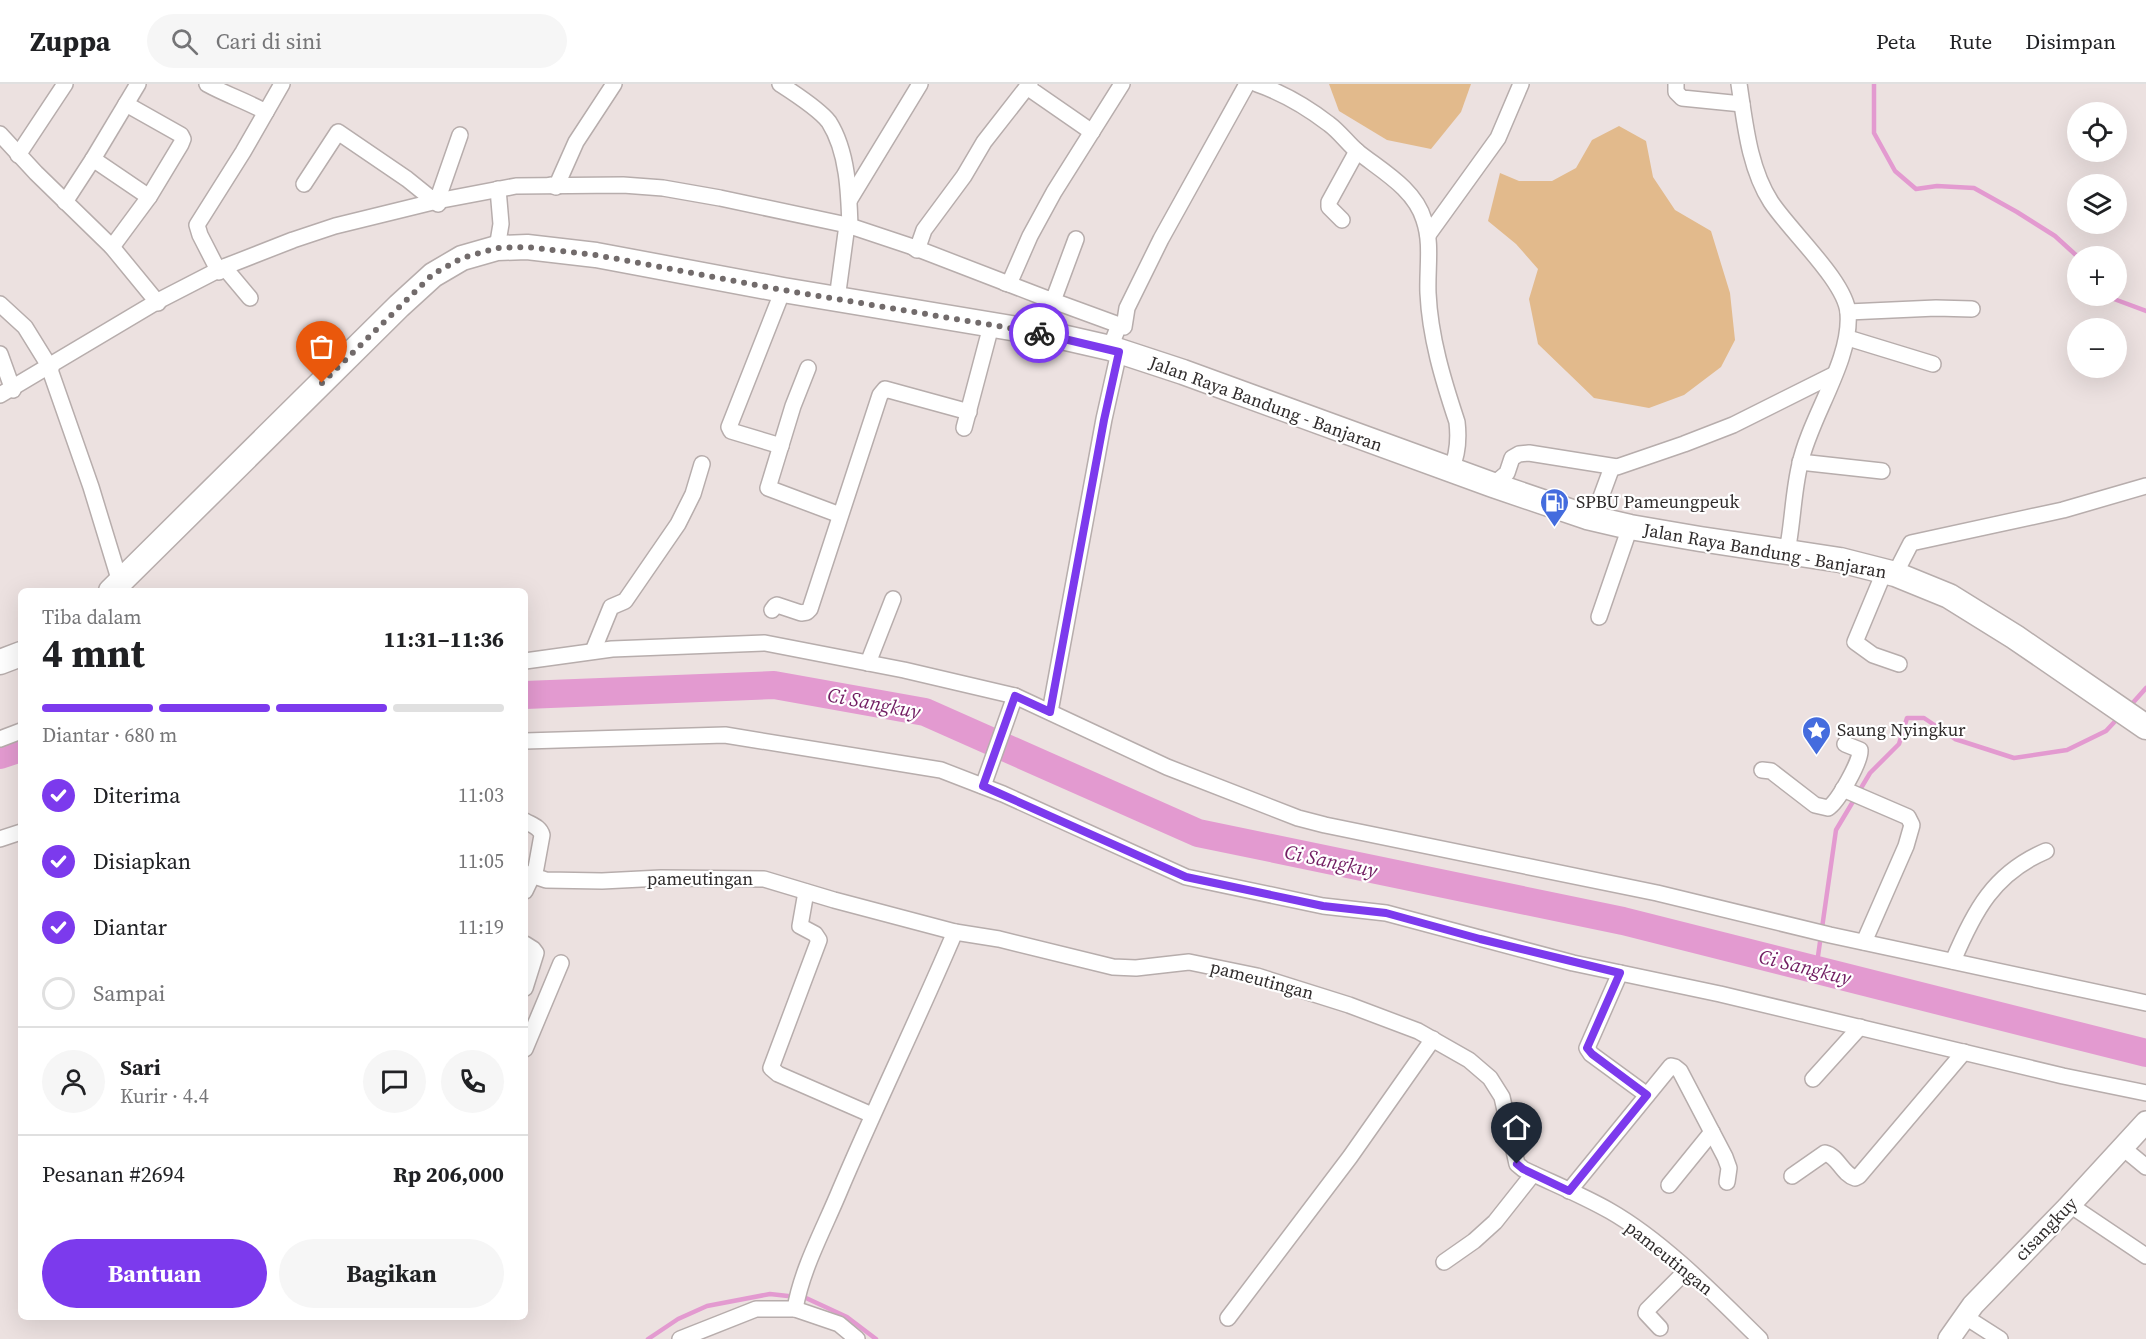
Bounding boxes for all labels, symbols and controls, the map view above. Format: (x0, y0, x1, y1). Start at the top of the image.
search box (147, 14, 567, 68)
text: Zuppa (30, 22, 111, 60)
icon: search (168, 25, 201, 58)
text: Cari di sini (216, 26, 322, 56)
text: Peta (1876, 27, 1916, 56)
text: Rute (1949, 27, 1992, 56)
text: Disimpan (2025, 27, 2116, 56)
map controls (2067, 102, 2127, 378)
button: locate (2067, 102, 2127, 162)
button: layers (2067, 174, 2127, 234)
button: + (2067, 246, 2127, 306)
courier (1009, 303, 1069, 363)
icon: bike (1023, 317, 1056, 350)
button: − (2067, 318, 2127, 378)
pin (296, 321, 347, 383)
icon: bag (305, 330, 338, 363)
street label: Jalan Raya Bandung - Banjaran (1145, 349, 1386, 457)
fuel station icon: SPBU Pameungpeuk (1539, 486, 1571, 528)
place label: SPBU Pameungpeuk (1576, 489, 1739, 514)
street label: Jalan Raya Bandung - Banjaran (1641, 517, 1889, 584)
text: Tiba dalam (42, 603, 142, 631)
text: 11:31–11:36 (384, 624, 504, 654)
text: 4 mnt (42, 627, 145, 680)
water label: Ci Sangkuy (825, 680, 923, 726)
place icon: Saung Nyingkur (1800, 714, 1832, 756)
place label: Saung Nyingkur (1837, 717, 1966, 742)
text: Diantar · 680 m (42, 721, 177, 749)
icon: check (42, 779, 75, 812)
text: Diterima (93, 780, 180, 810)
text: 11:03 (458, 781, 504, 809)
water label: Ci Sangkuy (1282, 838, 1380, 885)
icon: check (42, 845, 75, 878)
text: Disiapkan (93, 846, 191, 876)
text: 11:05 (458, 847, 504, 875)
street label: pameutingan (647, 866, 753, 891)
icon: check (42, 911, 75, 944)
text: Diantar (93, 912, 167, 942)
text: 11:19 (458, 913, 504, 941)
water label: Ci Sangkuy (1756, 942, 1854, 992)
street label: pameutingan (1207, 954, 1317, 1005)
text: Sampai (93, 978, 165, 1008)
button: person (42, 1050, 105, 1113)
button: chat (363, 1050, 426, 1113)
button: phone (441, 1050, 504, 1113)
text: Sari (120, 1052, 161, 1082)
text: Kurir · 4.4 (120, 1082, 209, 1110)
pin (1491, 1102, 1542, 1164)
icon: home (1500, 1111, 1533, 1144)
text: Pesanan #2694 (42, 1159, 185, 1189)
text: Rp 206,000 (393, 1159, 504, 1189)
street label: cisangkuy (2009, 1191, 2083, 1266)
street label: pameutingan (1620, 1214, 1719, 1301)
button: Bantuan (42, 1239, 267, 1308)
button: Bagikan (279, 1239, 504, 1308)

